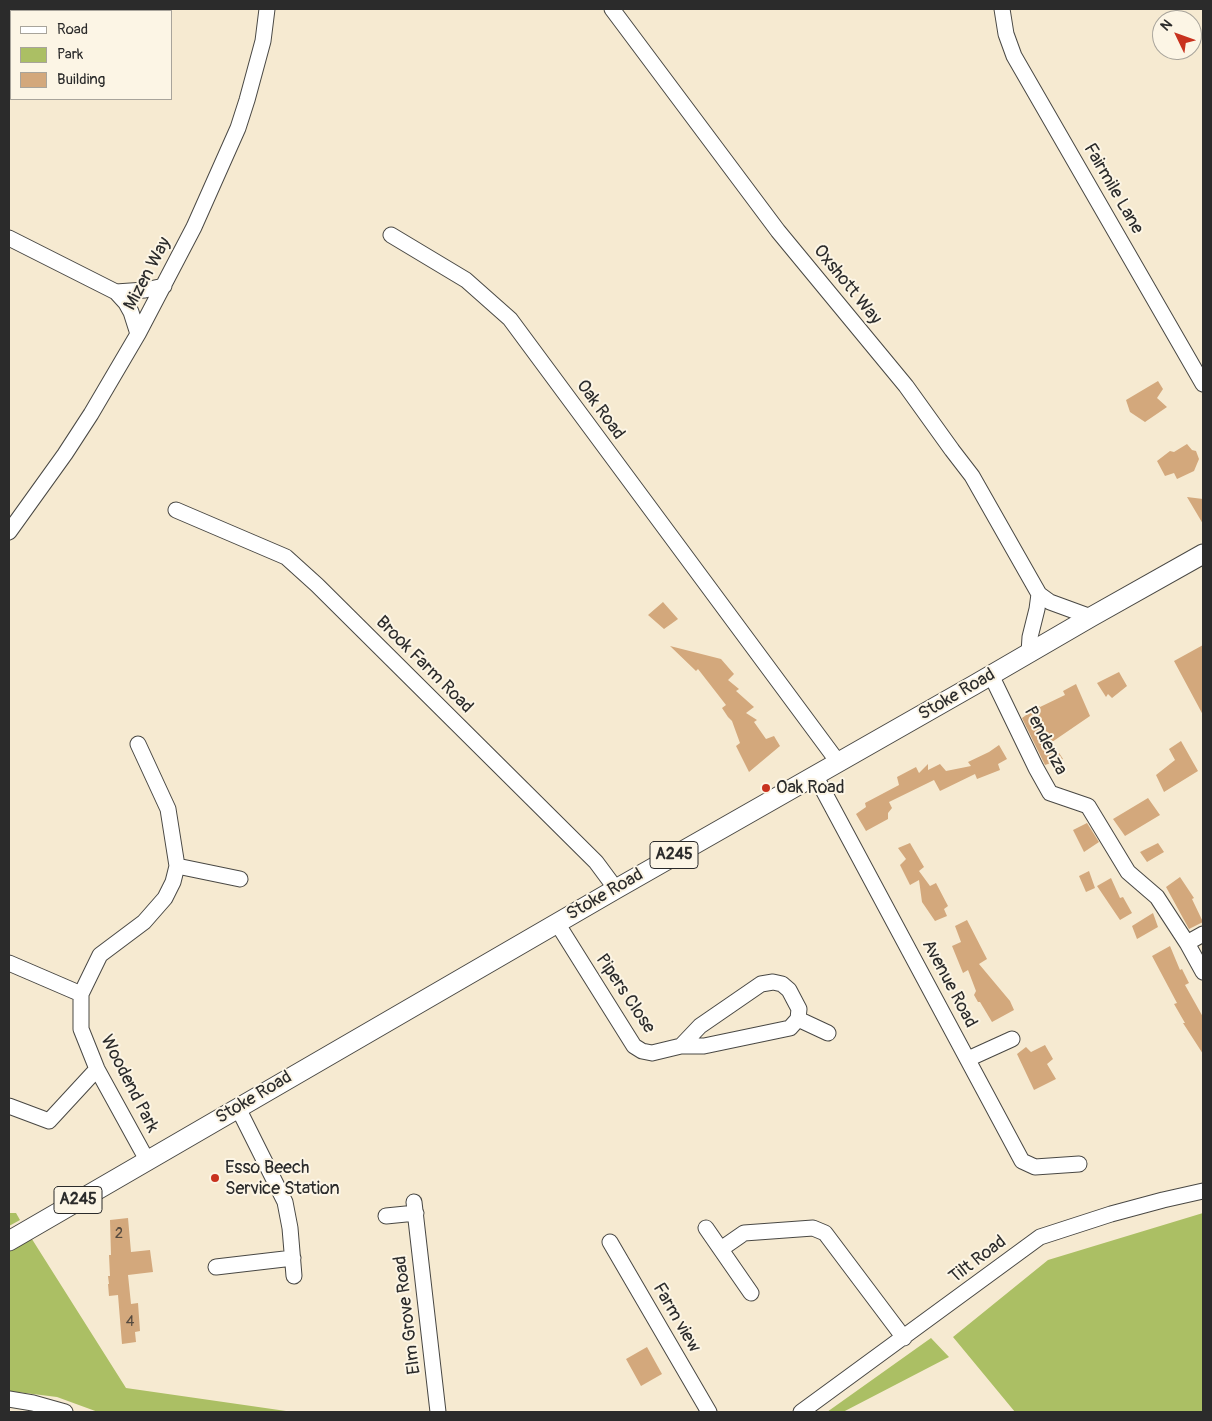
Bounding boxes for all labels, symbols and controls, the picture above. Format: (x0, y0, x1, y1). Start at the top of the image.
legend (10, 10, 172, 100)
north arrow (1152, 10, 1202, 60)
text: N (1157, 16, 1176, 35)
text: Road (57, 20, 88, 39)
text: Park (57, 45, 83, 64)
text: Building (57, 70, 105, 89)
street label: Fairmile Lane (1078, 140, 1148, 238)
street label: Mizen Way (120, 234, 176, 314)
street label: Oxshott Way (808, 241, 886, 329)
street label: Oak Road (571, 376, 629, 444)
street label: Brook Farm Road (371, 612, 477, 718)
street label: Stoke Road (915, 664, 999, 726)
street label: Pendenza (1019, 703, 1071, 779)
place label: Oak Road (776, 777, 844, 799)
marker: Oak Road (760, 782, 772, 794)
road number: A245 (650, 842, 698, 868)
street label: Stoke Road (563, 864, 647, 926)
street label: Avenue Road (917, 936, 981, 1032)
street label: Pipers Close (591, 950, 659, 1038)
street label: Woodend Park (95, 1032, 163, 1136)
street label: Stoke Road (212, 1067, 296, 1129)
place label: Esso Beech Service Station (225, 1157, 340, 1200)
marker: Esso Beech Service Station (209, 1172, 221, 1184)
road number: A245 (54, 1186, 102, 1214)
house number: 2 (115, 1225, 123, 1243)
street label: Tilt Road (945, 1232, 1011, 1288)
street label: Elm Grove Road (390, 1254, 426, 1376)
street label: Farm view (647, 1279, 705, 1357)
house number: 4 (126, 1313, 134, 1331)

